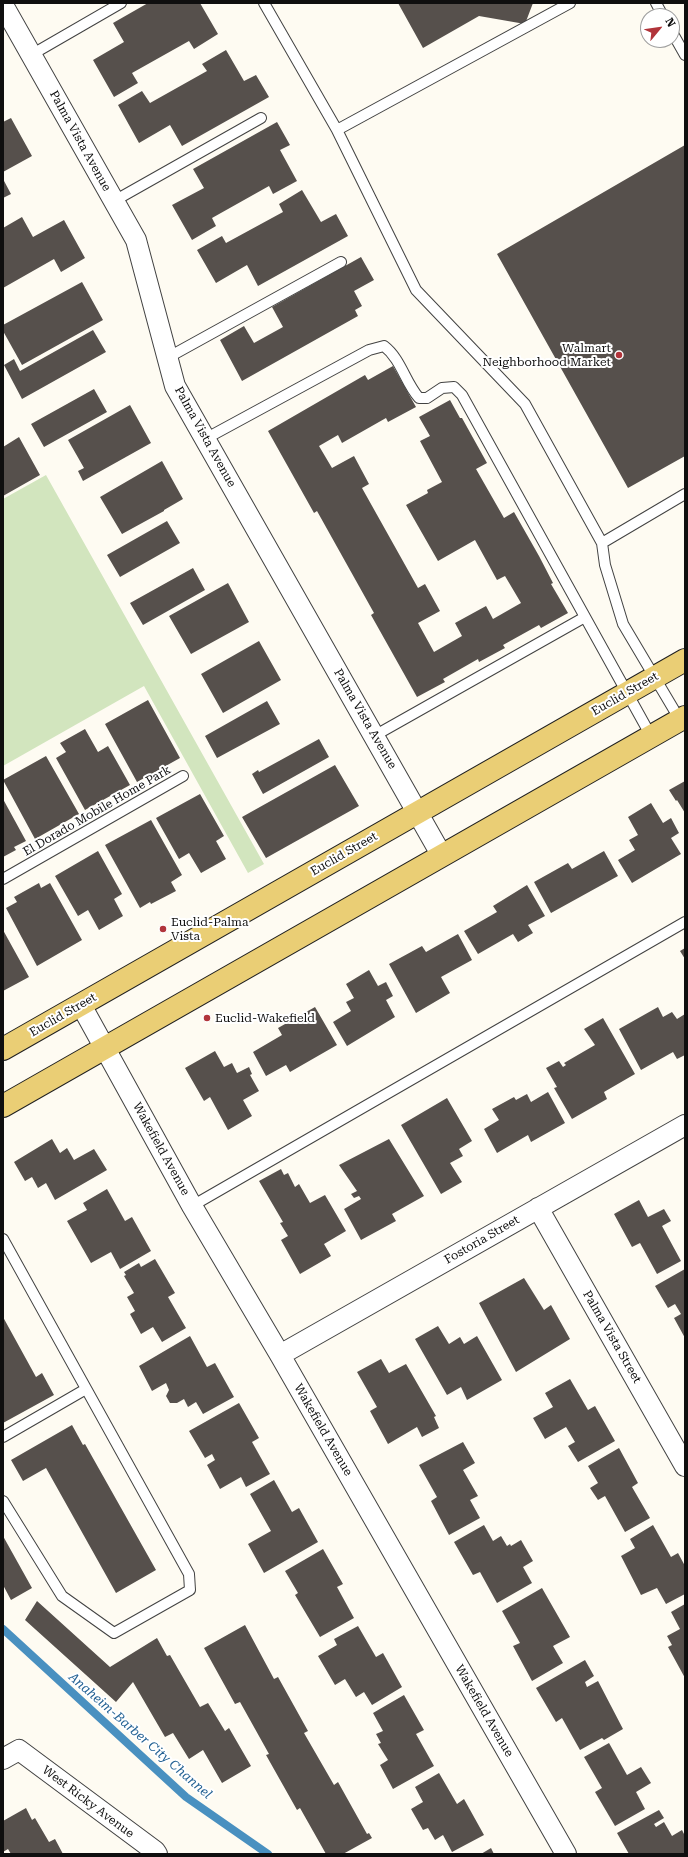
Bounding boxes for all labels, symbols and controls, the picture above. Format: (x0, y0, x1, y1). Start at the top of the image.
north arrow (640, 8, 680, 48)
text: N (662, 16, 678, 29)
street label: Palma Vista Avenue (46, 88, 114, 194)
place label: Walmart Neighborhood Market (482, 341, 611, 369)
marker: Walmart Neighborhood Market (614, 350, 624, 360)
street label: Palma Vista Avenue (171, 384, 239, 490)
street label: Palma Vista Avenue (331, 666, 399, 772)
street label: Euclid Street (589, 669, 661, 719)
street label: El Dorado Mobile Home Park (21, 763, 173, 859)
street label: Euclid Street (308, 829, 380, 879)
place label: Euclid-Palma Vista (171, 915, 248, 943)
marker: Euclid-Palma Vista (158, 924, 168, 934)
street label: Euclid Street (27, 990, 99, 1040)
place label: Euclid-Wakefield (215, 1011, 315, 1025)
marker: Euclid-Wakefield (202, 1013, 212, 1023)
street label: Wakefield Avenue (129, 1100, 193, 1198)
street label: Fostoria Street (442, 1213, 522, 1267)
street label: Palma Vista Street (580, 1288, 644, 1386)
street label: Wakefield Avenue (291, 1381, 355, 1479)
street label: Wakefield Avenue (452, 1662, 516, 1760)
water label: Anaheim-Barber City Channel (65, 1670, 215, 1802)
street label: West Ricky Avenue (39, 1763, 137, 1841)

